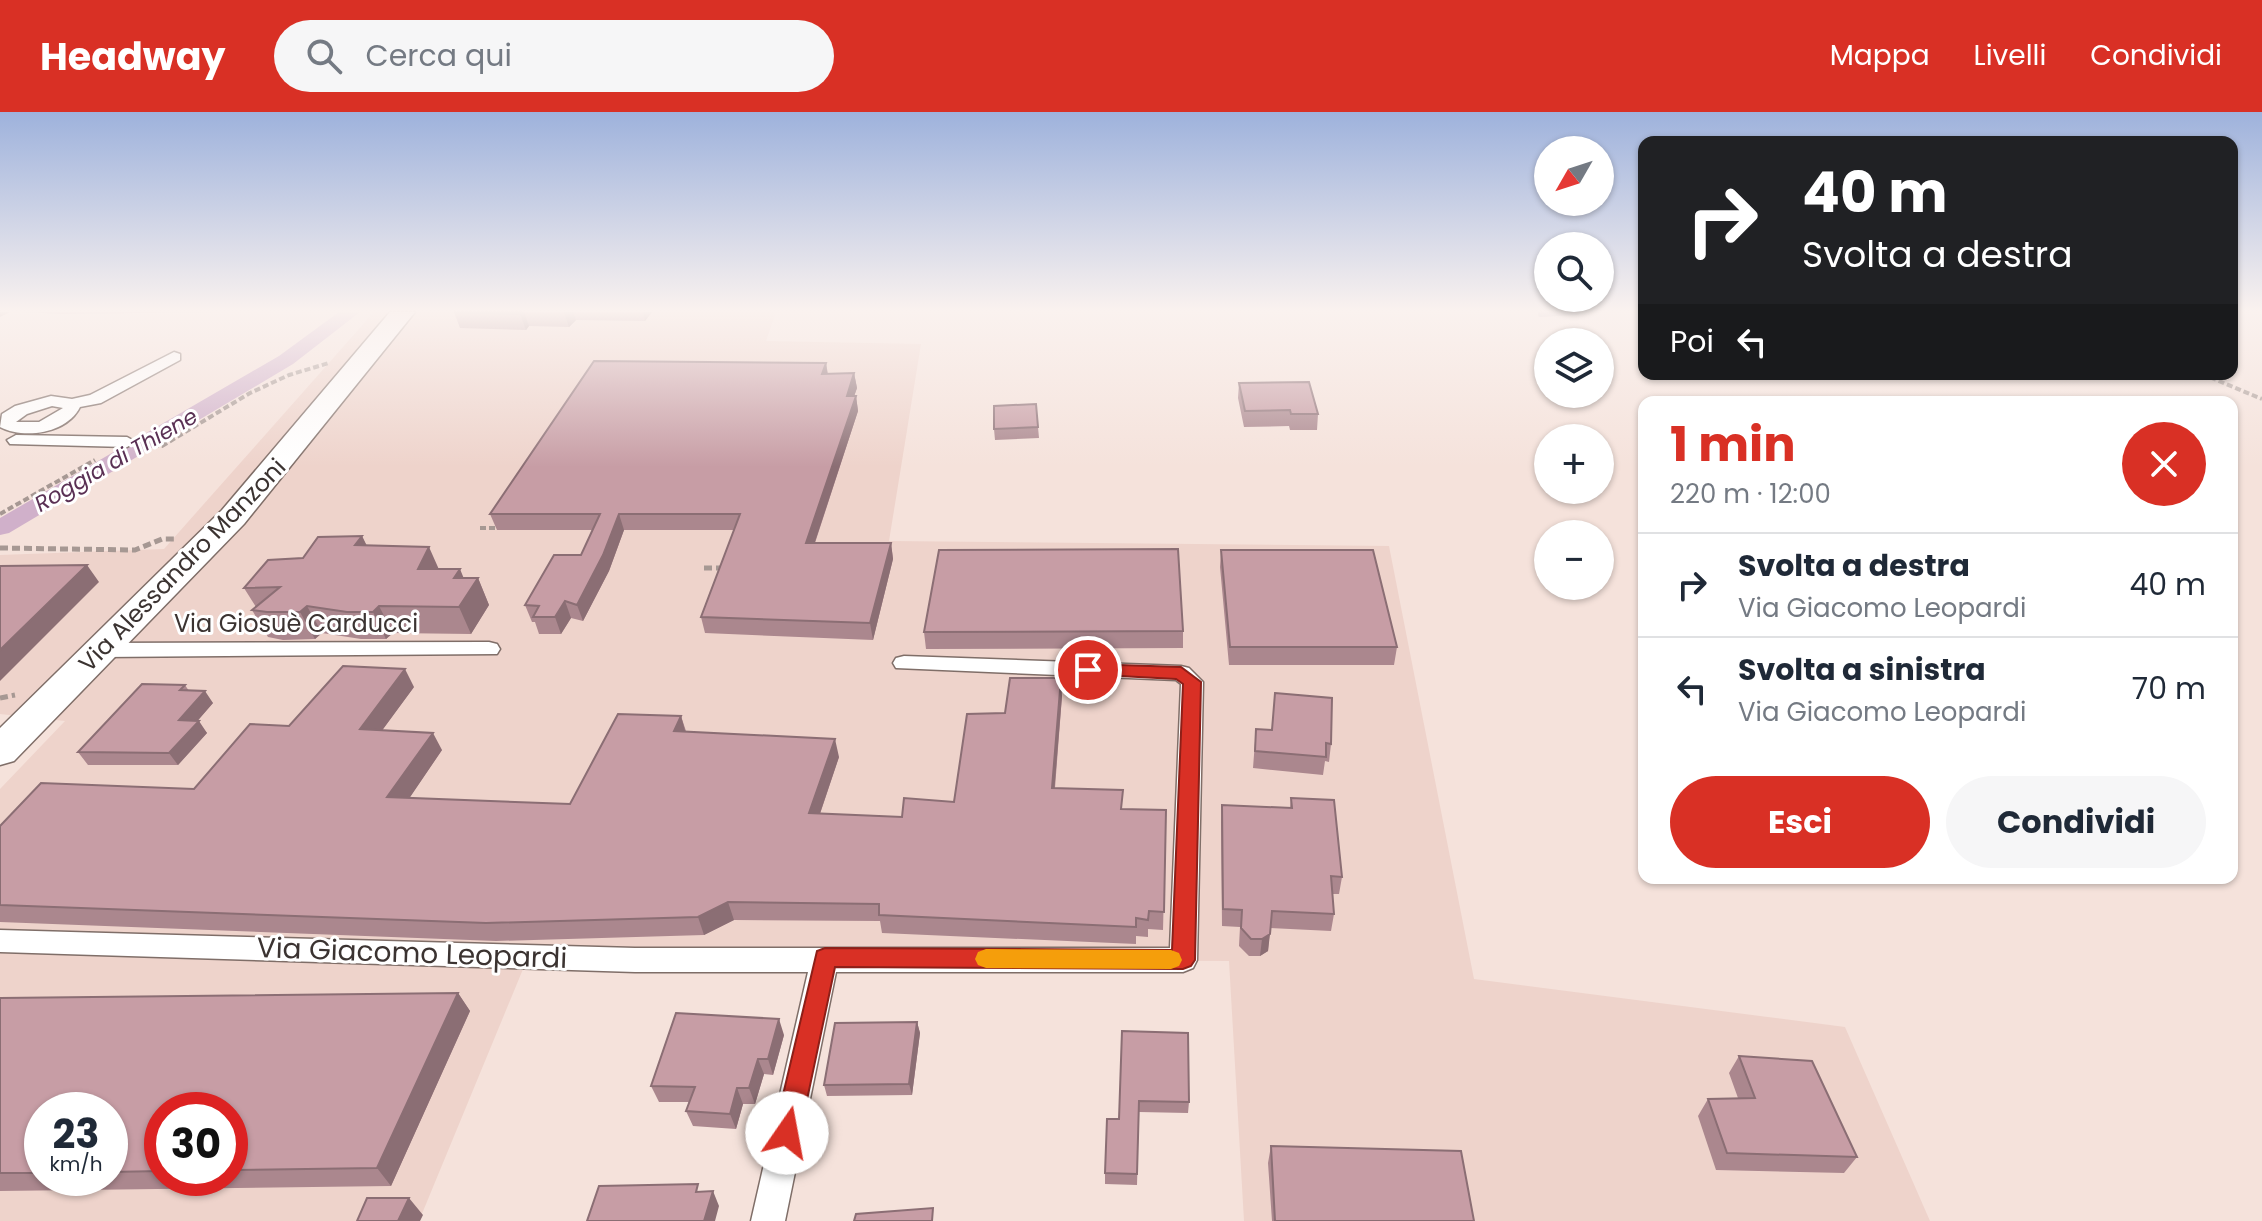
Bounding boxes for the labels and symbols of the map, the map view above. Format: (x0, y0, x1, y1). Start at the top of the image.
north arrow (1534, 136, 1614, 216)
water label: Roggia di Thiene (29, 401, 203, 519)
street label: Via Alessandro Manzoni (71, 451, 293, 679)
street label: Via Giosuè Carducci (174, 607, 418, 640)
pin (1054, 636, 1122, 704)
street label: Via Giacomo Leopardi (256, 928, 568, 978)
position arrow (745, 1091, 829, 1175)
speed limit sign: 30 (144, 1092, 248, 1196)

